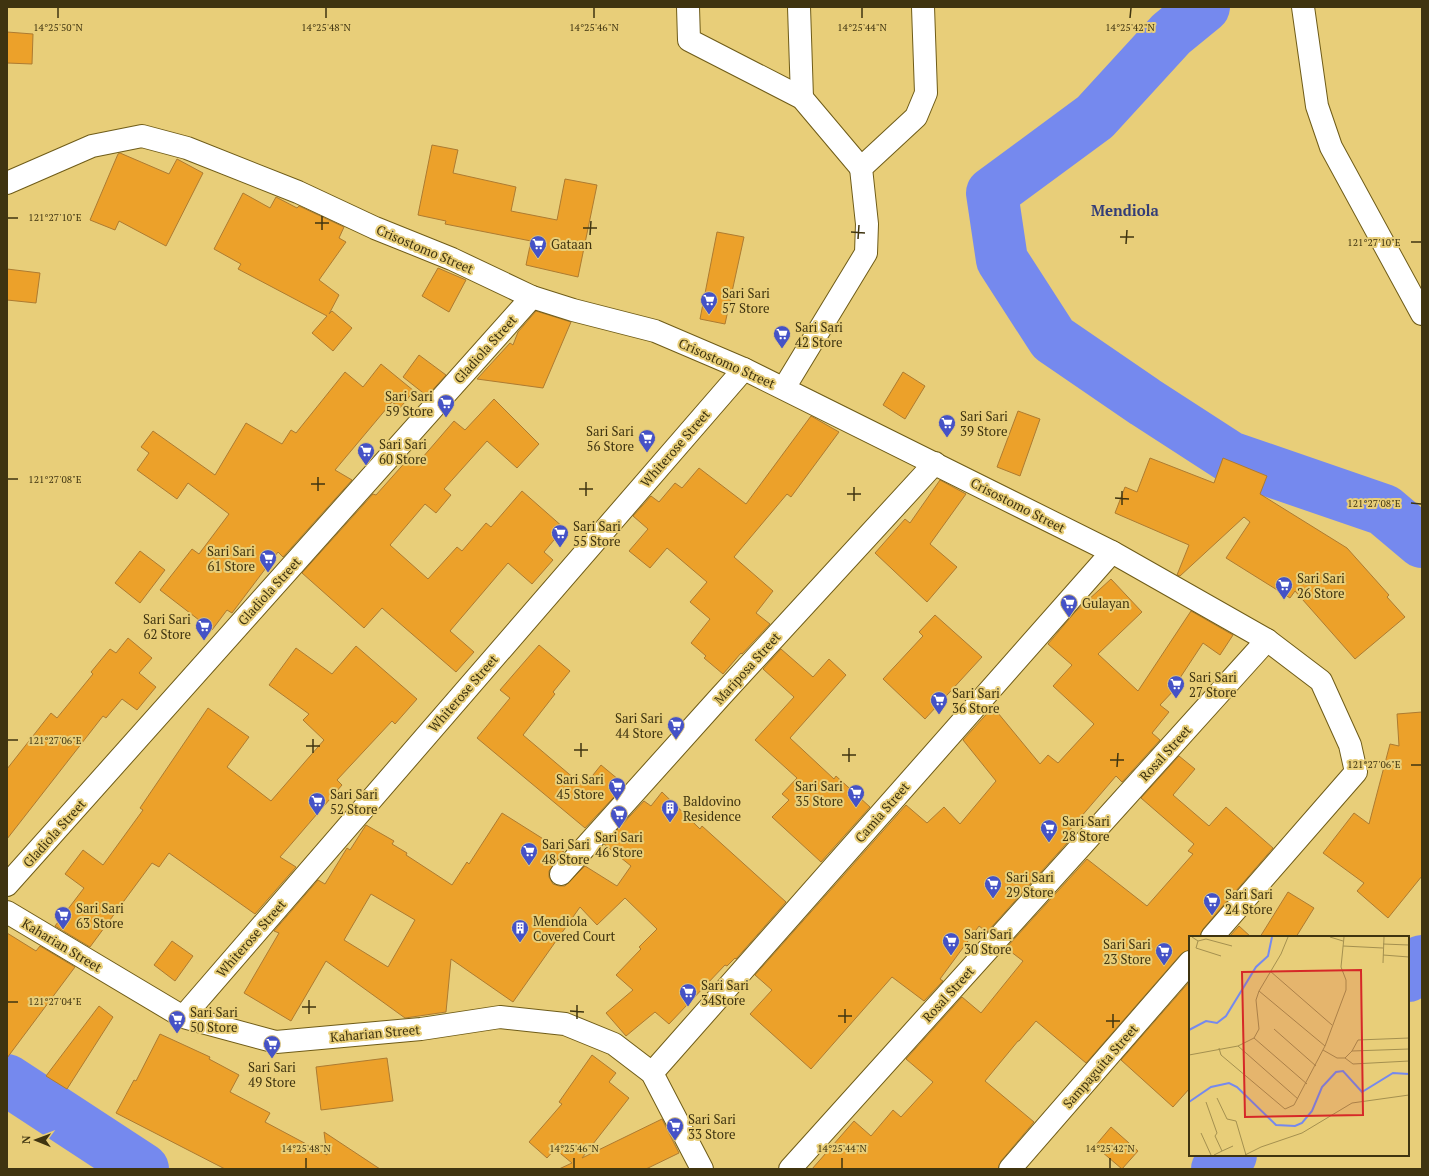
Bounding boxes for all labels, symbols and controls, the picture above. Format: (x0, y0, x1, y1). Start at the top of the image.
text: 14°25'50"N (33, 21, 83, 34)
text: 14°25'48"N (301, 21, 351, 34)
text: 14°25'46"N (569, 21, 619, 34)
text: 14°25'44"N (837, 21, 887, 34)
text: 14°25'42"N (1105, 21, 1155, 34)
district label: Mendiola (1091, 200, 1160, 220)
text: 121°27'10"E (28, 211, 82, 224)
street label: Crisostomo Street (374, 220, 477, 278)
supermarket icon: Gataan (528, 234, 548, 259)
place label: Gataan (551, 235, 592, 253)
text: 121°27'10"E (1347, 236, 1401, 249)
place label: Sari Sari 57 Store (722, 284, 770, 317)
supermarket icon: Sari Sari 57 Store (699, 290, 719, 315)
street label: Gladiola Street (450, 311, 521, 387)
place label: Sari Sari 42 Store (795, 318, 843, 351)
supermarket icon: Sari Sari 42 Store (772, 324, 792, 349)
street label: Crisostomo Street (676, 334, 778, 392)
place label: Sari Sari 59 Store (385, 387, 433, 420)
supermarket icon: Sari Sari 59 Store (436, 393, 456, 418)
street label: Whiterose Street (636, 405, 714, 491)
place label: Sari Sari 39 Store (960, 407, 1008, 440)
supermarket icon: Sari Sari 39 Store (937, 413, 957, 438)
place label: Sari Sari 56 Store (586, 422, 634, 455)
supermarket icon: Sari Sari 56 Store (637, 428, 657, 453)
place label: Sari Sari 60 Store (379, 435, 427, 468)
supermarket icon: Sari Sari 60 Store (356, 441, 376, 466)
text: 121°27'08"E (28, 473, 82, 486)
street label: Crisostomo Street (968, 473, 1069, 537)
text: 121°27'08"E (1347, 497, 1401, 510)
place label: Sari Sari 55 Store (573, 517, 621, 550)
supermarket icon: Sari Sari 55 Store (550, 523, 570, 548)
place label: Sari Sari 61 Store (207, 542, 255, 575)
supermarket icon: Sari Sari 61 Store (258, 548, 278, 573)
street label: Gladiola Street (234, 553, 305, 629)
place label: Sari Sari 26 Store (1297, 569, 1345, 602)
supermarket icon: Sari Sari 26 Store (1274, 575, 1294, 600)
supermarket icon: Gulayan (1059, 593, 1079, 618)
place label: Gulayan (1082, 594, 1130, 612)
place label: Sari Sari 62 Store (143, 610, 191, 643)
supermarket icon: Sari Sari 62 Store (194, 616, 214, 641)
street label: Mariposa Street (710, 628, 784, 708)
street label: Whiterose Street (424, 650, 502, 736)
place label: Sari Sari 27 Store (1189, 668, 1237, 701)
supermarket icon: Sari Sari 27 Store (1166, 674, 1186, 699)
place label: Sari Sari 36 Store (952, 684, 1000, 717)
supermarket icon: Sari Sari 36 Store (929, 690, 949, 715)
place label: Sari Sari 44 Store (615, 709, 663, 742)
supermarket icon: Sari Sari 44 Store (666, 715, 686, 740)
street label: Rosal Street (1135, 721, 1195, 785)
text: 121°27'06"E (28, 734, 82, 747)
text: 121°27'06"E (1347, 758, 1401, 771)
place label: Sari Sari 45 Store (556, 770, 604, 803)
supermarket icon: Sari Sari 45 Store (607, 776, 627, 801)
place label: Sari Sari 35 Store (795, 777, 843, 810)
street label: Camia Street (851, 778, 913, 846)
supermarket icon: Sari Sari 35 Store (846, 783, 866, 808)
place label: Sari Sari 52 Store (330, 785, 378, 818)
supermarket icon: Sari Sari 52 Store (307, 791, 327, 816)
place label: Baldovino Residence (683, 792, 741, 825)
street label: Gladiola Street (19, 795, 90, 871)
building icon: Baldovino Residence (660, 798, 680, 823)
supermarket icon: Sari Sari 46 Store (609, 804, 629, 829)
place label: Sari Sari 28 Store (1062, 812, 1110, 845)
supermarket icon: Sari Sari 28 Store (1039, 818, 1059, 843)
place label: Sari Sari 46 Store (595, 828, 643, 861)
place label: Sari Sari 48 Store (542, 835, 590, 868)
supermarket icon: Sari Sari 48 Store (519, 841, 539, 866)
place label: Sari Sari 29 Store (1006, 868, 1054, 901)
supermarket icon: Sari Sari 29 Store (983, 874, 1003, 899)
place label: Sari Sari 24 Store (1225, 885, 1273, 918)
supermarket icon: Sari Sari 24 Store (1202, 891, 1222, 916)
street label: Whiterose Street (212, 895, 290, 981)
place label: Sari Sari 63 Store (76, 899, 124, 932)
supermarket icon: Sari Sari 63 Store (53, 905, 73, 930)
place label: Mendiola Covered Court (533, 912, 616, 945)
street label: Kaharian Street (19, 914, 105, 976)
building icon: Mendiola Covered Court (510, 918, 530, 943)
place label: Sari Sari 30 Store (964, 925, 1012, 958)
supermarket icon: Sari Sari 30 Store (941, 931, 961, 956)
place label: Sari Sari 23 Store (1103, 935, 1151, 968)
inset map (1189, 936, 1409, 1156)
supermarket icon: Sari Sari 23 Store (1154, 941, 1174, 966)
street label: Rosal Street (918, 962, 978, 1026)
place label: Sari Sari 34Store (701, 976, 749, 1009)
supermarket icon: Sari Sari 34Store (678, 982, 698, 1007)
text: 121°27'04"E (28, 995, 82, 1008)
place label: Sari Sari 50 Store (190, 1003, 238, 1036)
supermarket icon: Sari Sari 50 Store (167, 1009, 187, 1034)
street label: Kaharian Street (329, 1020, 421, 1046)
street label: Sampaguita Street (1058, 1020, 1142, 1112)
supermarket icon: Sari Sari 49 Store (262, 1034, 282, 1059)
place label: Sari Sari 49 Store (248, 1058, 296, 1091)
place label: Sari Sari 33 Store (688, 1110, 736, 1143)
supermarket icon: Sari Sari 33 Store (665, 1116, 685, 1141)
north arrow (16, 1120, 56, 1160)
text: N (19, 1135, 33, 1144)
text: 14°25'48"N (281, 1142, 331, 1155)
text: 14°25'46"N (549, 1142, 599, 1155)
text: 14°25'44"N (817, 1142, 867, 1155)
text: 14°25'42"N (1085, 1142, 1135, 1155)

